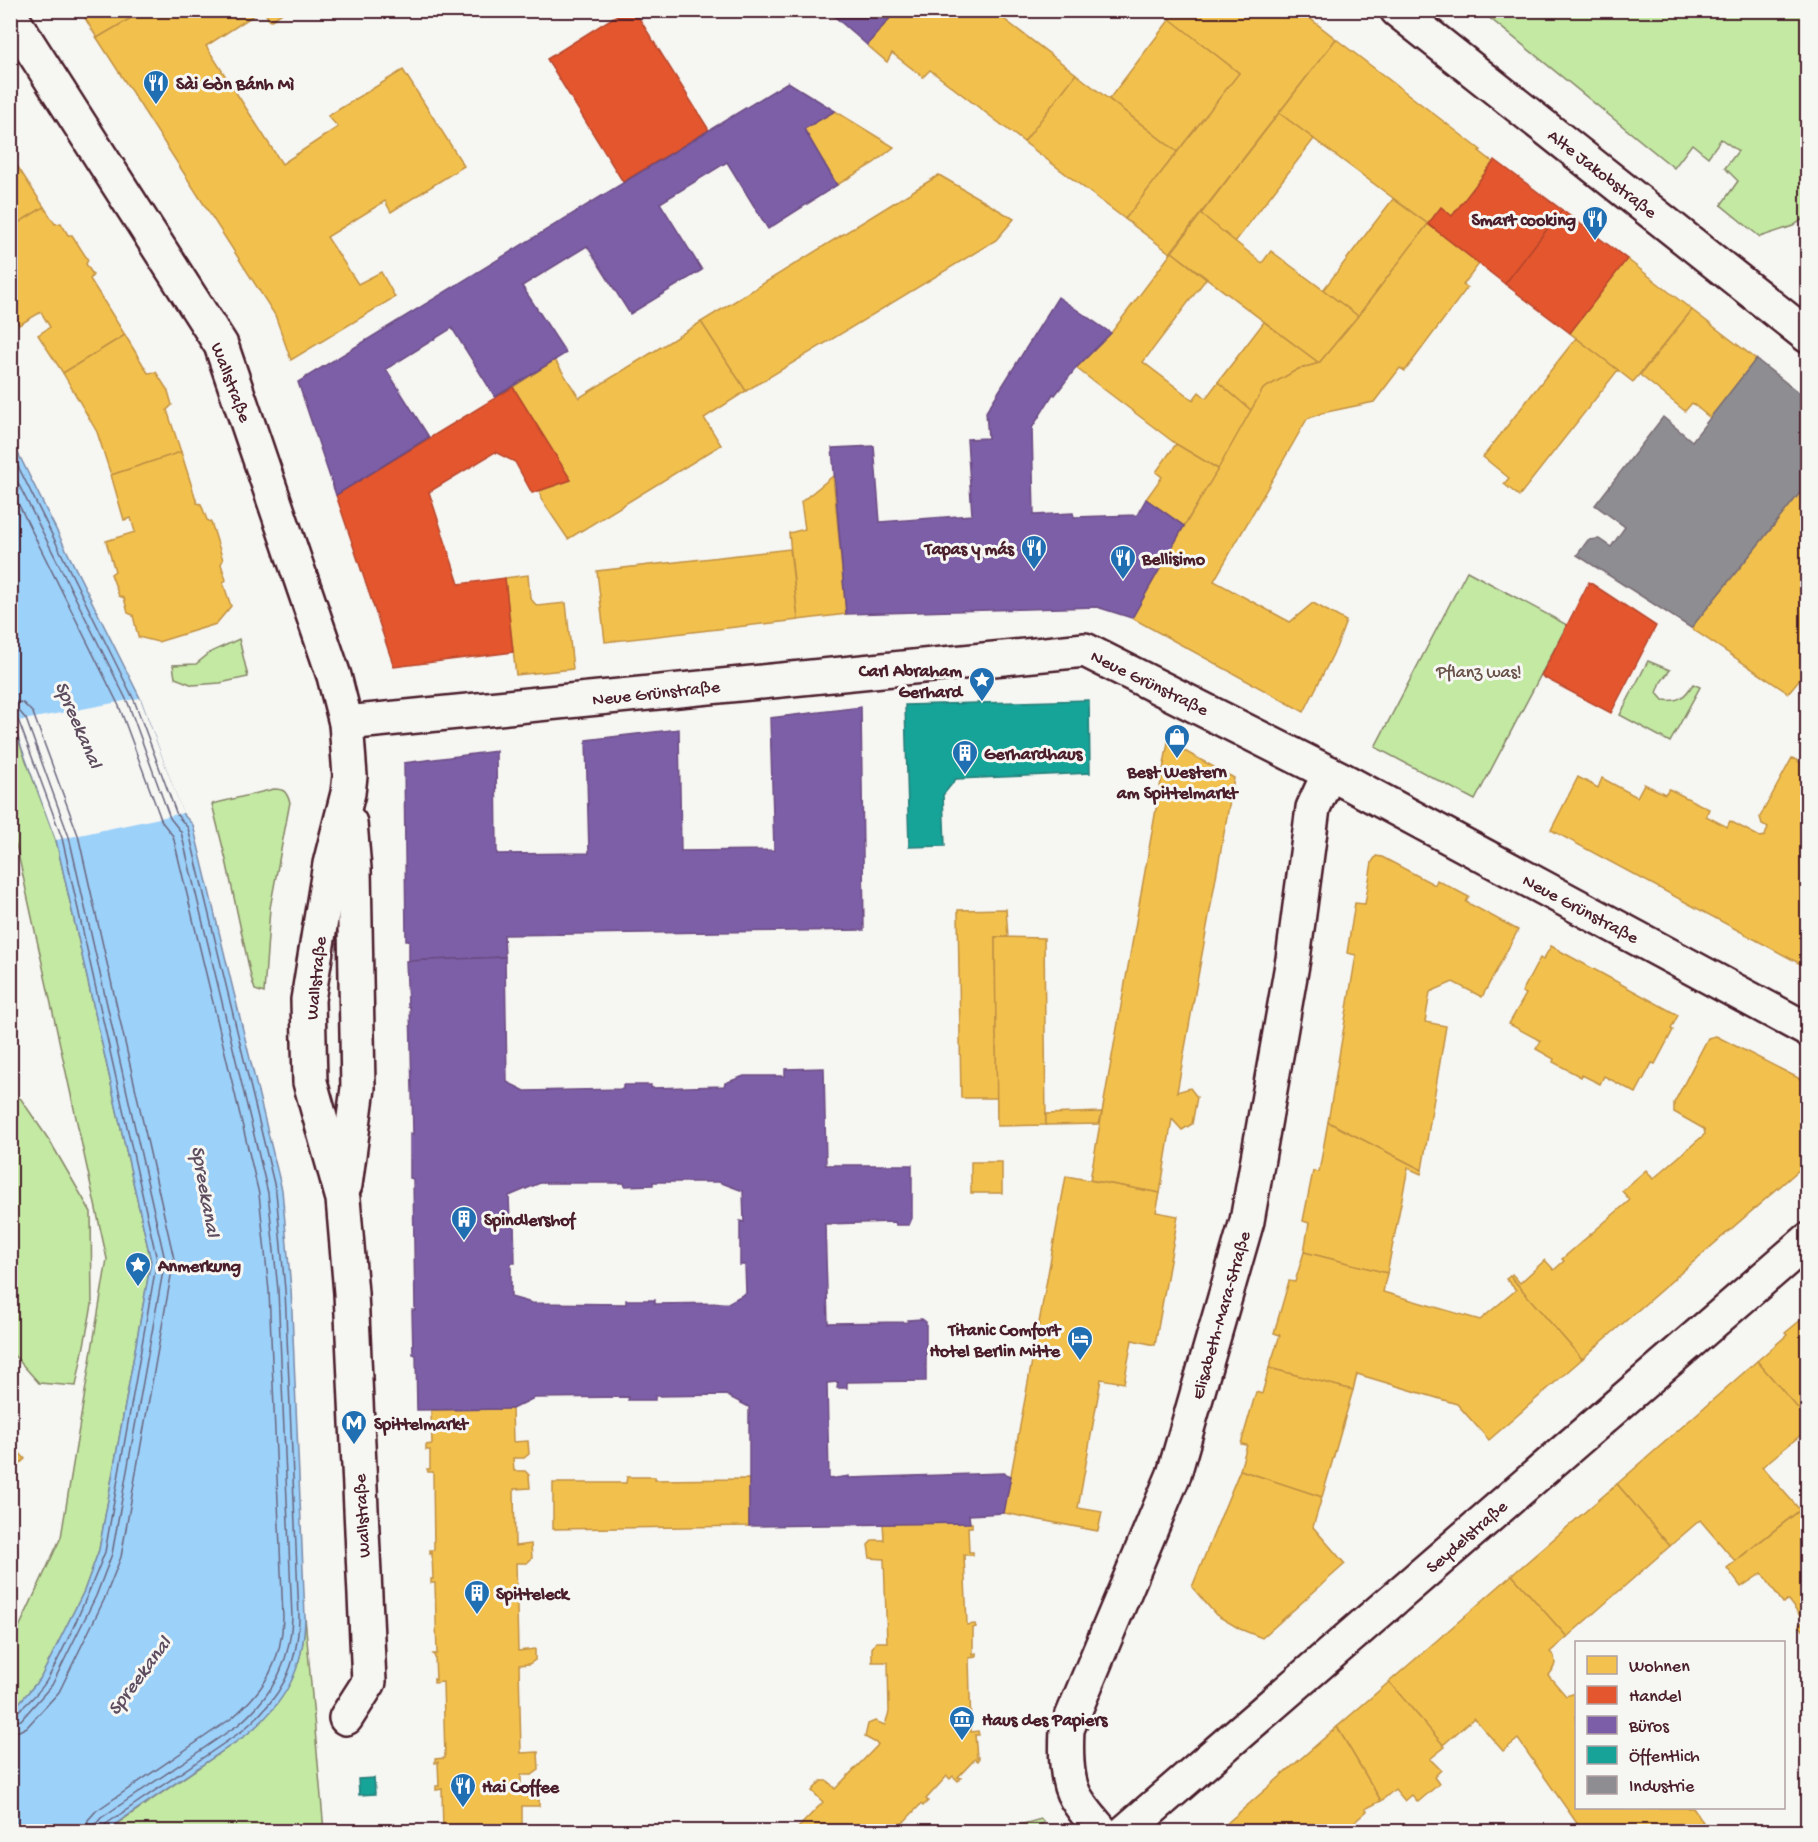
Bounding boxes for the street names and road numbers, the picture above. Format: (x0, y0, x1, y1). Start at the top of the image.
street label: Alte Jakobstraße (1543, 126, 1661, 224)
street label: Wallstraße (205, 340, 255, 426)
street label: Neue Grünstraße (1087, 647, 1212, 722)
street label: Neue Grünstraße (591, 677, 722, 712)
street label: Neue Grünstraße (1518, 871, 1642, 950)
street label: Wallstraße (303, 935, 332, 1021)
street label: Elisabeth-Mara-Straße (1188, 1229, 1257, 1402)
street label: Wallstraße (351, 1473, 376, 1558)
street label: Seydelstraße (1423, 1496, 1513, 1579)

